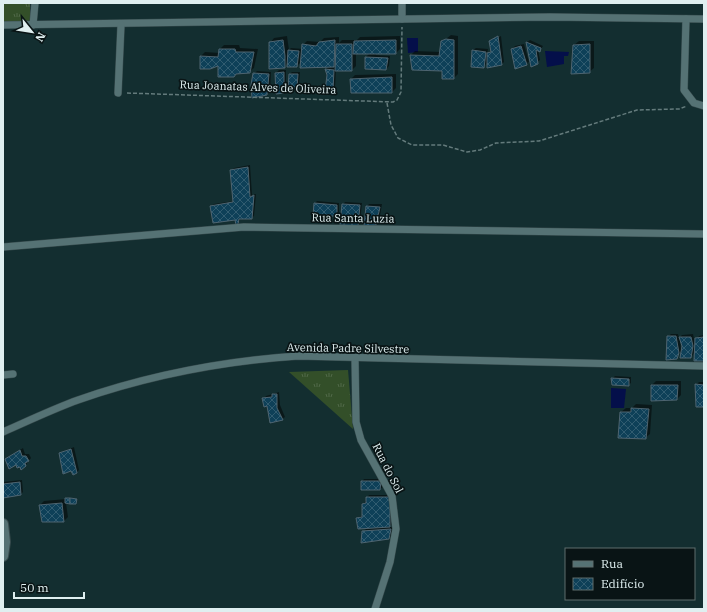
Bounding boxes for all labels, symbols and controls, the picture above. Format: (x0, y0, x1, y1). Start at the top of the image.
north arrow (12, 12, 52, 52)
text: N (32, 30, 49, 45)
street label: Rua Joanatas Alves de Oliveira (179, 77, 337, 97)
street label: Rua Santa Luzia (311, 210, 395, 226)
street label: Avenida Padre Silvestre (287, 340, 409, 356)
street label: Rua do Sol (369, 441, 407, 495)
legend (565, 548, 695, 600)
text: Rua (601, 556, 623, 571)
scale bar (14, 574, 84, 600)
text: Edifício (601, 576, 645, 591)
text: 50 m (20, 580, 49, 595)

